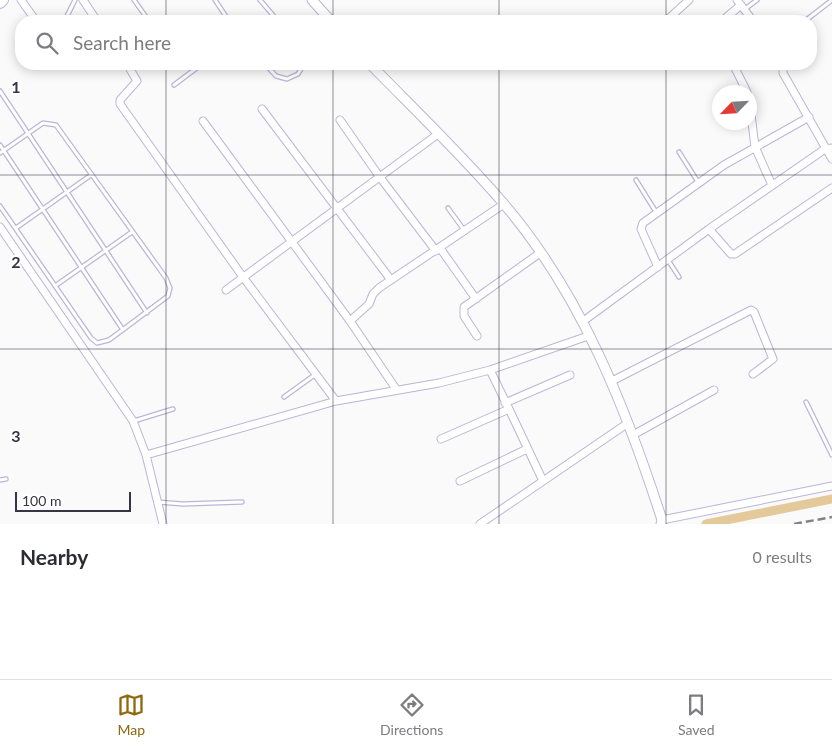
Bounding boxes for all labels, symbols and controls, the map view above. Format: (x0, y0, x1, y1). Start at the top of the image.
search box (15, 15, 817, 70)
icon: search (33, 29, 61, 57)
text: Search here (73, 31, 171, 54)
text: 1 (11, 77, 21, 96)
north arrow (712, 85, 757, 130)
text: 2 (11, 252, 21, 271)
text: 3 (11, 426, 21, 445)
scale bar (15, 489, 131, 512)
text: 100 m (22, 492, 61, 509)
text: Nearby (20, 544, 88, 569)
text: 0 results (752, 547, 812, 566)
tab: Map (117, 691, 145, 738)
tab: Directions (380, 691, 443, 738)
tab: Saved (678, 691, 715, 738)

